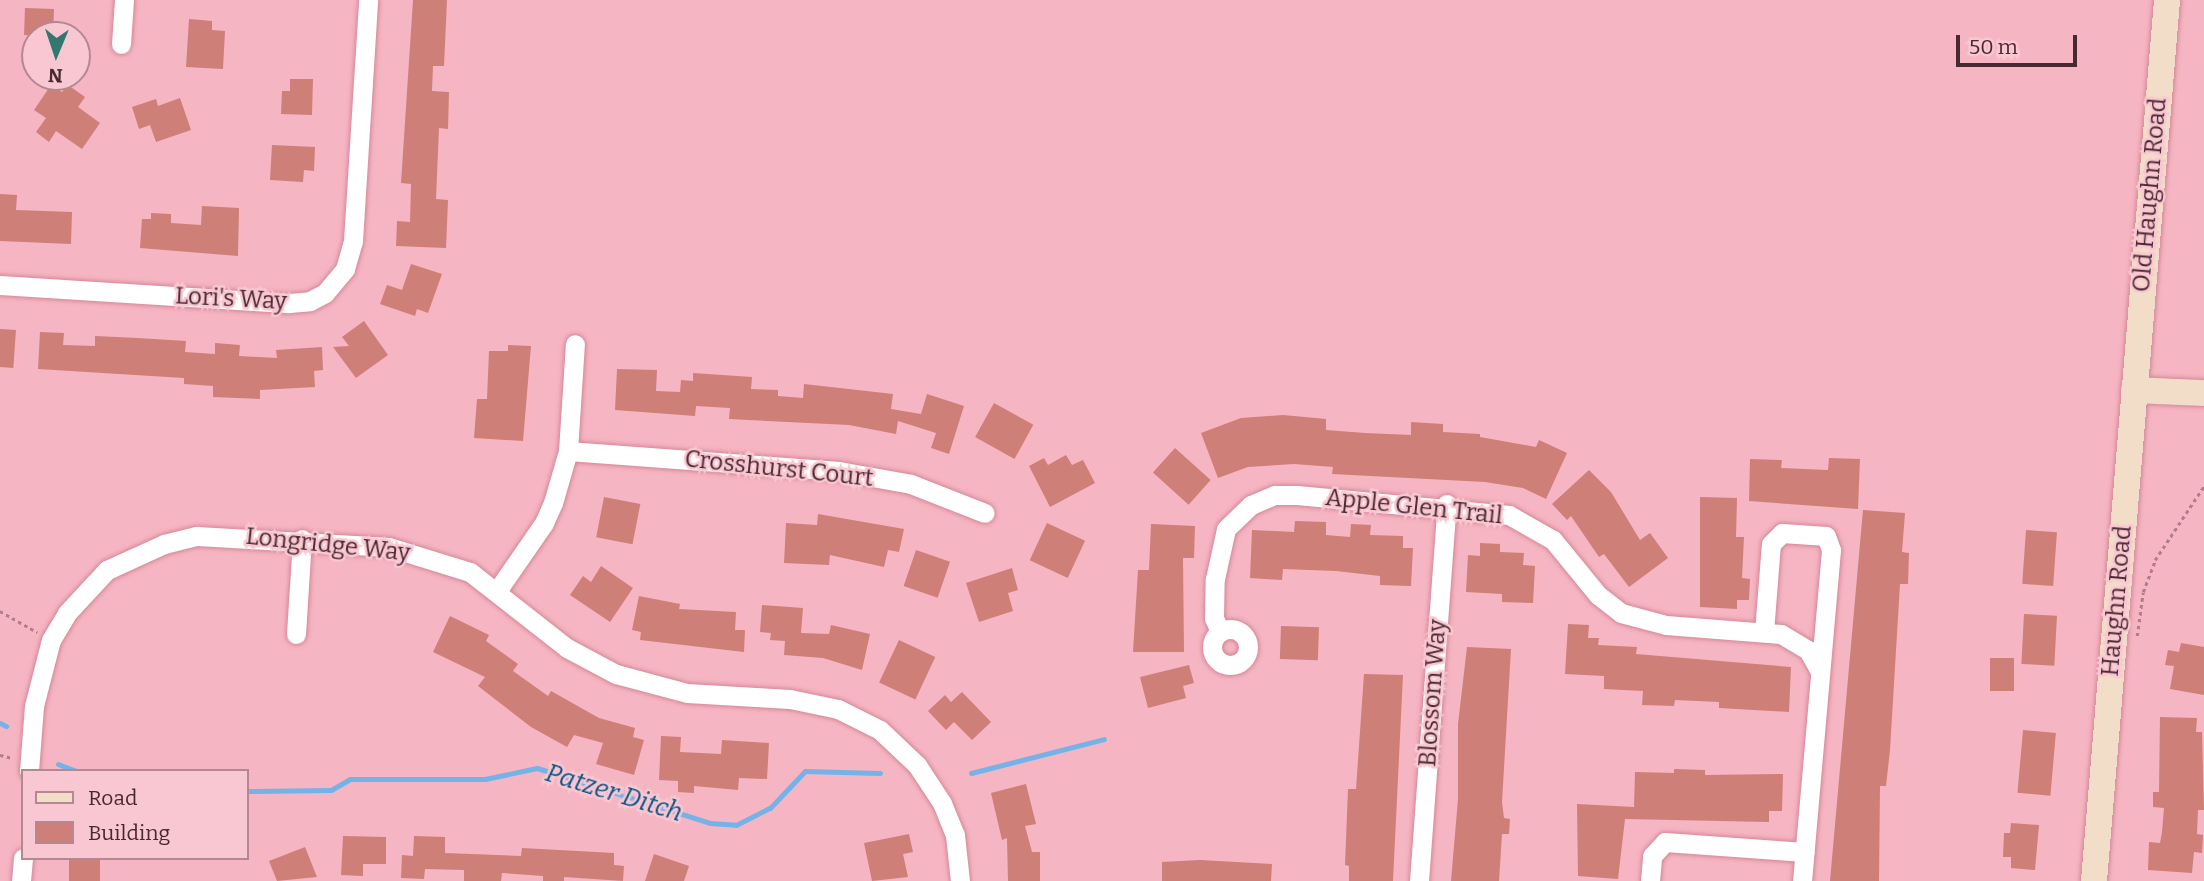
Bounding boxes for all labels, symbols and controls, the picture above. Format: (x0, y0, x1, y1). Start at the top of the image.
north arrow (21, 21, 91, 91)
scale bar (1959, 21, 2080, 65)
text: 50 m (1969, 34, 2018, 60)
text: N (48, 64, 63, 87)
street label: Old Haughn Road (2127, 97, 2173, 293)
street label: Lori's Way (174, 282, 288, 316)
street label: Crosshurst Court (683, 445, 875, 493)
street label: Apple Glen Trail (1324, 483, 1504, 531)
street label: Longridge Way (244, 522, 412, 568)
street label: Haughn Road (2096, 524, 2138, 678)
street label: Blossom Way (1413, 618, 1453, 768)
water label: Patzer Ditch (542, 757, 686, 829)
legend (21, 769, 248, 860)
text: Road (88, 785, 137, 811)
text: Building (88, 820, 170, 846)

